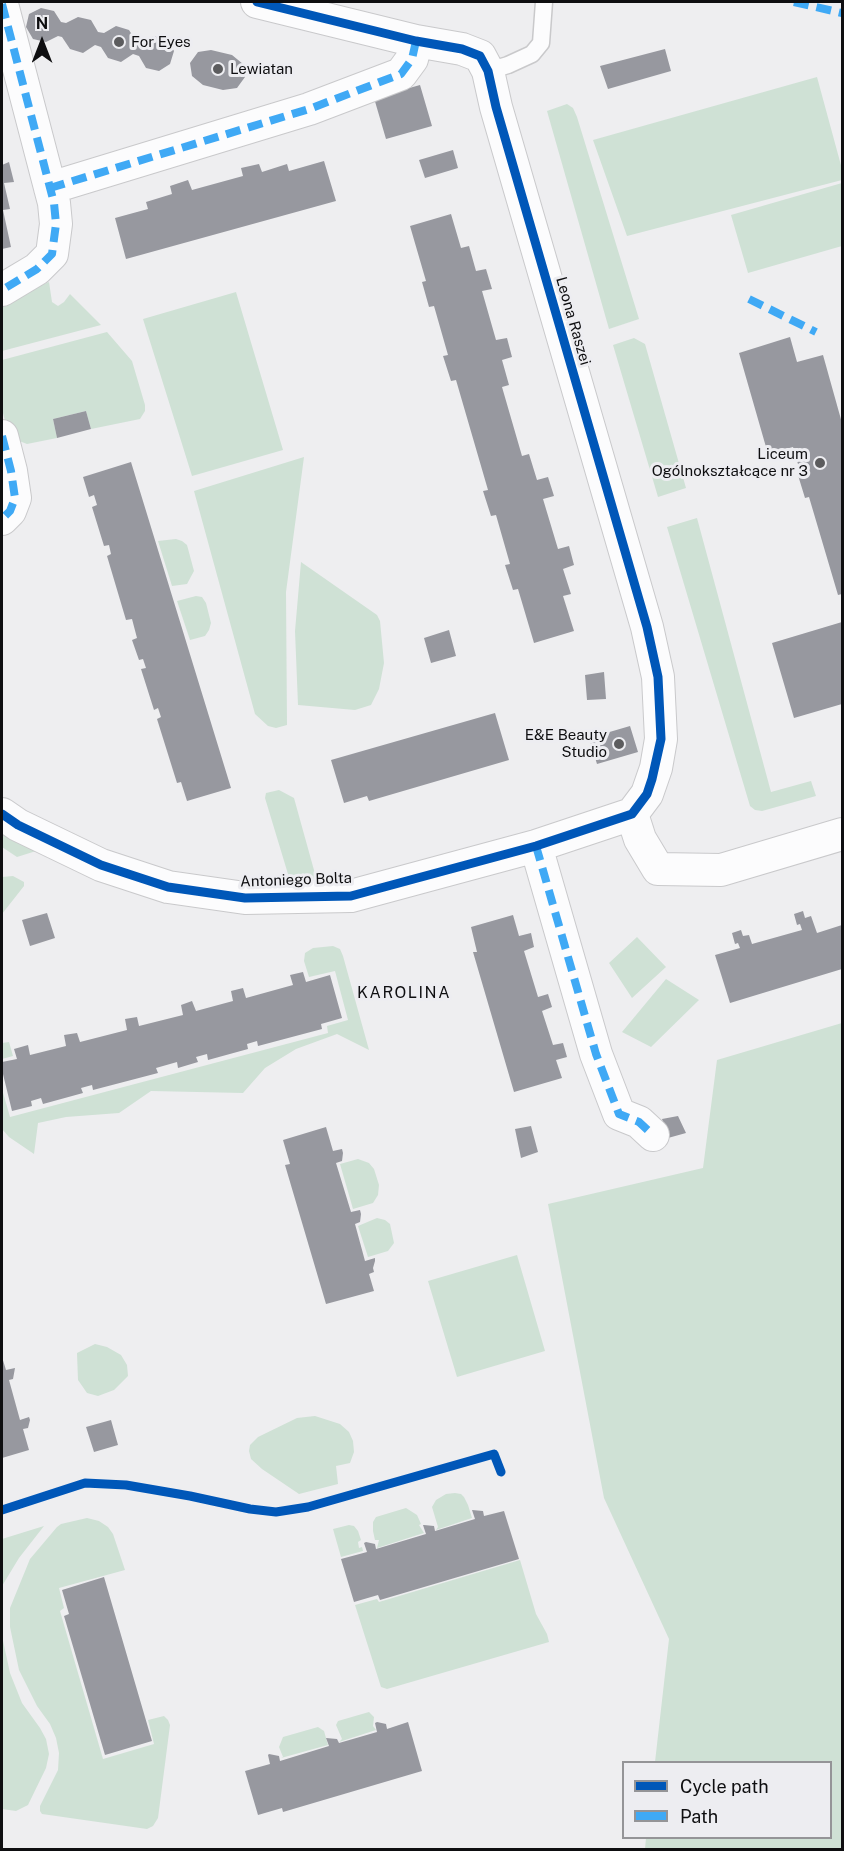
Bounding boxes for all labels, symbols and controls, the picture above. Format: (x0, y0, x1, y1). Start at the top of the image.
north arrow (12, 12, 72, 72)
text: N (36, 14, 48, 33)
place label: For Eyes (131, 33, 191, 51)
marker: For Eyes (112, 35, 126, 49)
place label: Lewiatan (230, 60, 293, 78)
marker: Lewiatan (211, 62, 225, 76)
street label: Leona Raszei (552, 275, 594, 367)
place label: Liceum Ogólnokształcące nr 3 (652, 445, 808, 480)
marker: Liceum Ogólnokształcące nr 3 (813, 456, 827, 470)
place label: E&E Beauty Studio (525, 726, 607, 761)
marker: E&E Beauty Studio (612, 737, 626, 751)
street label: Antoniego Bolta (240, 869, 352, 891)
district label: KAROLINA (357, 983, 451, 1003)
legend (622, 1761, 832, 1839)
text: Cycle path (680, 1776, 769, 1797)
text: Path (680, 1806, 718, 1827)

